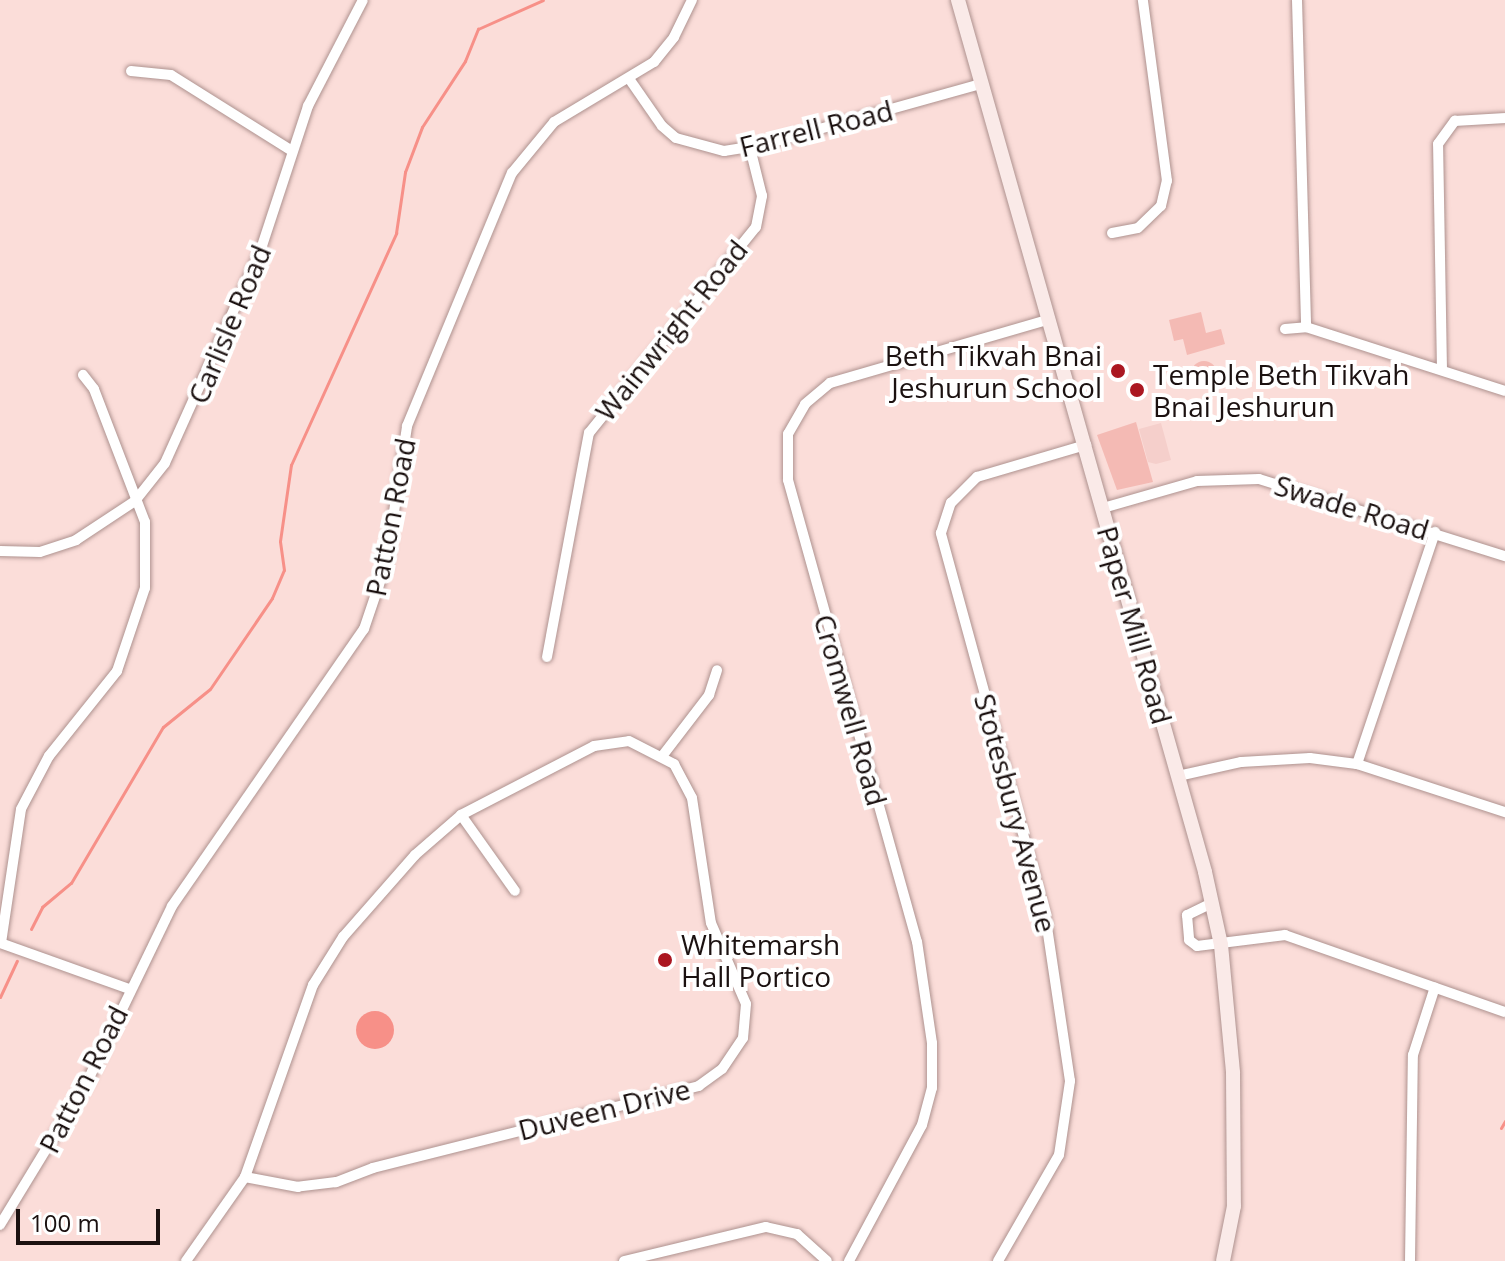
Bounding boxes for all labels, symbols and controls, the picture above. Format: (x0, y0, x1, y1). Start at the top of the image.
street label: Farrell Road (736, 93, 896, 163)
street label: Wainwright Road (588, 233, 754, 427)
street label: Carlisle Road (181, 240, 277, 408)
place label: Beth Tikvah Bnai Jeshurun School (885, 338, 1102, 404)
place label: Temple Beth Tikvah Bnai Jeshurun (1153, 357, 1409, 423)
marker: Beth Tikvah Bnai Jeshurun School (1109, 362, 1127, 380)
marker: Temple Beth Tikvah Bnai Jeshurun (1128, 381, 1146, 399)
street label: Patton Road (358, 435, 422, 599)
street label: Swade Road (1271, 468, 1433, 546)
street label: Paper Mill Road (1091, 522, 1179, 728)
street label: Cromwell Road (808, 610, 894, 810)
street label: Stotesbury Avenue (968, 690, 1064, 936)
place label: Whitemarsh Hall Portico (681, 927, 840, 993)
marker: Whitemarsh Hall Portico (656, 951, 674, 969)
street label: Patton Road (32, 1000, 134, 1158)
street label: Duveen Drive (515, 1071, 693, 1147)
scale bar (20, 1193, 164, 1243)
text: 100 m (30, 1206, 100, 1239)

